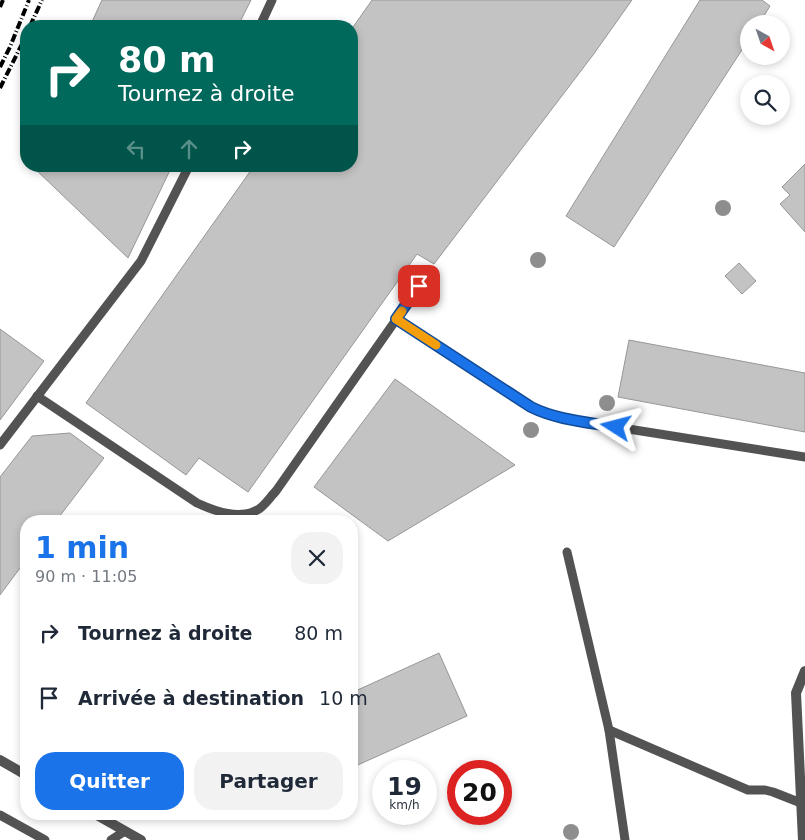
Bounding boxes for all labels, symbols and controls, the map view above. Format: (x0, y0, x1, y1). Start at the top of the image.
north arrow (740, 15, 790, 65)
map controls (740, 15, 790, 125)
icon: right (35, 40, 100, 105)
text: 80 m (118, 40, 215, 80)
button: search (740, 75, 790, 125)
text: Tournez à droite (118, 81, 295, 106)
icon: left (122, 135, 150, 163)
icon: ahead (175, 135, 203, 163)
icon: right (228, 135, 256, 163)
pin (398, 265, 440, 307)
icon: arrive (405, 272, 433, 300)
position arrow (589, 400, 641, 452)
text: 1 min (35, 530, 129, 565)
button: close (291, 532, 343, 584)
text: 90 m · 11:05 (35, 567, 137, 586)
icon: right (35, 619, 63, 647)
text: Tournez à droite (78, 622, 252, 644)
text: 80 m (294, 622, 343, 644)
icon: arrive (35, 684, 63, 712)
text: Arrivée à destination (78, 687, 304, 709)
text: 10 m (319, 687, 368, 709)
button: Quitter (35, 752, 184, 810)
button: Partager (194, 752, 343, 810)
speed limit sign: 20 (447, 760, 512, 825)
text: 19 (387, 772, 422, 801)
text: km/h (389, 798, 420, 812)

